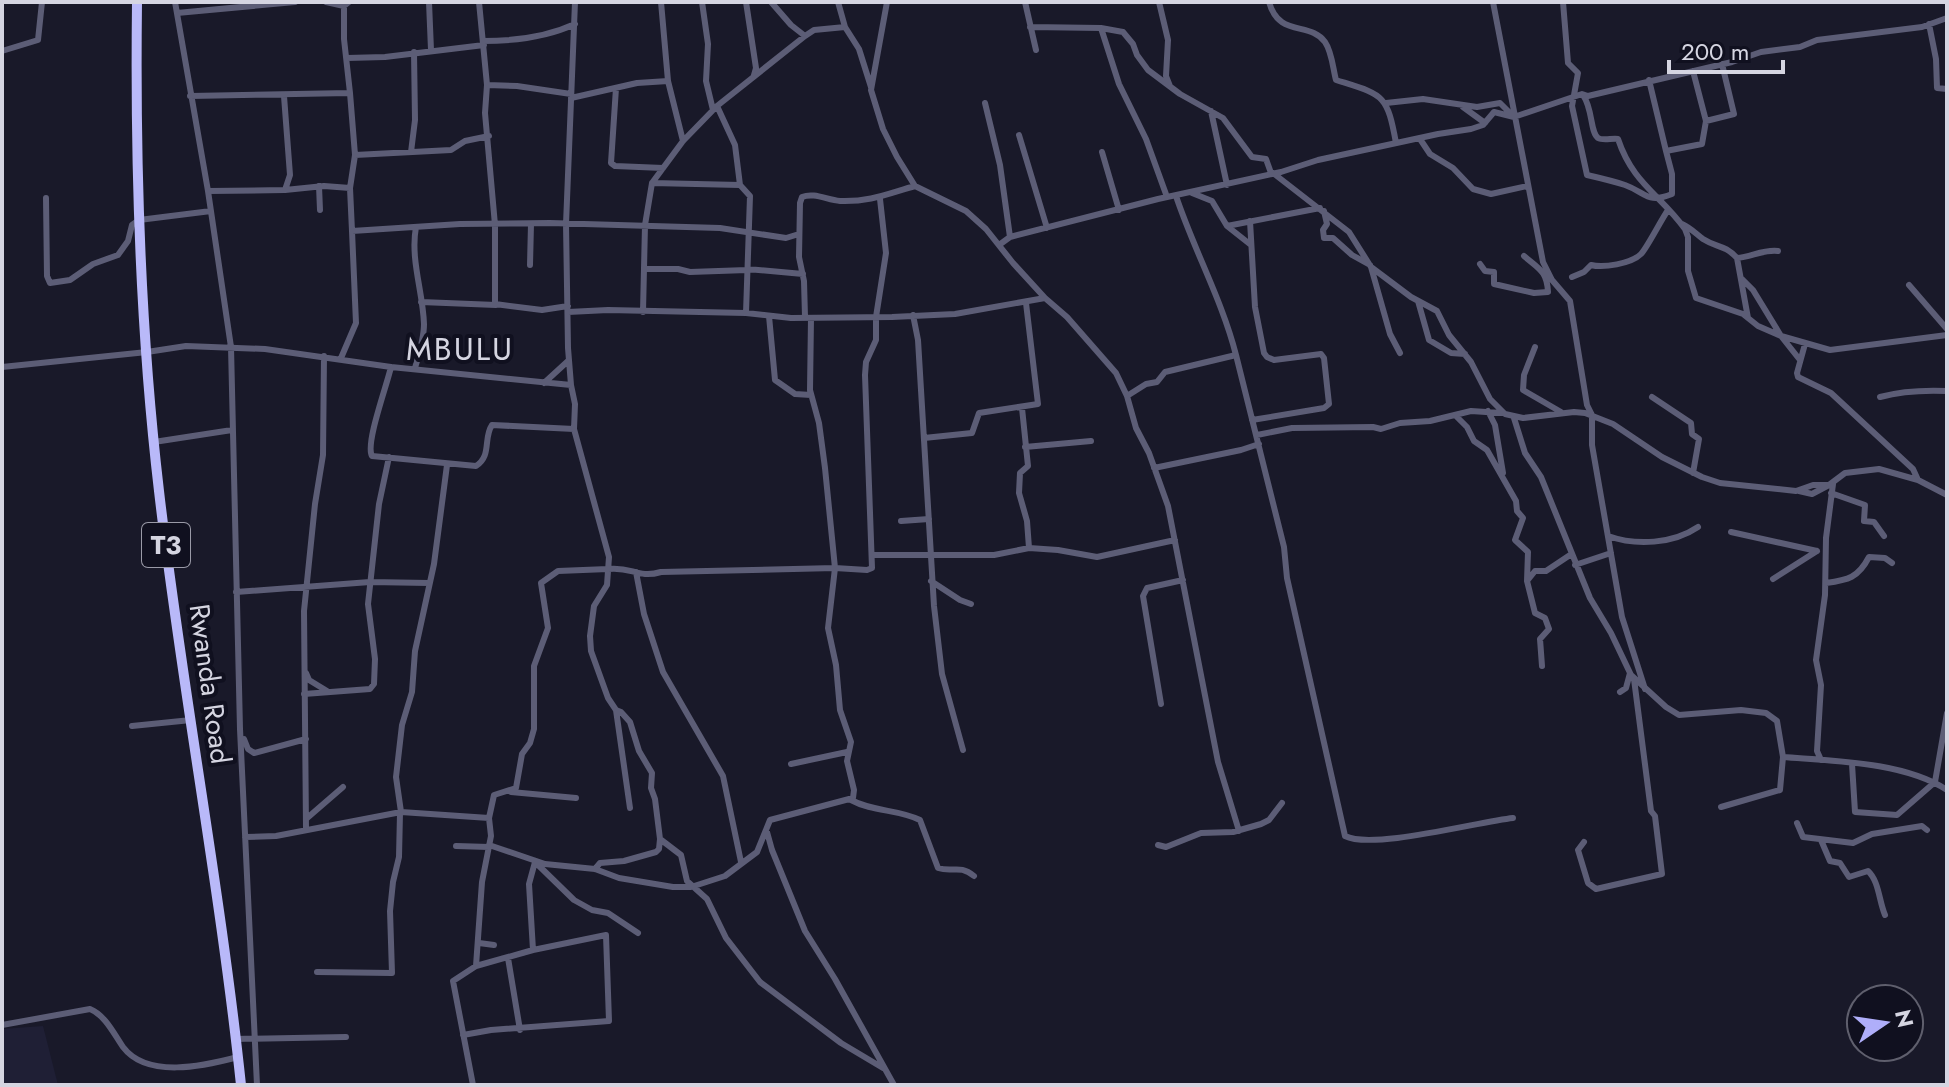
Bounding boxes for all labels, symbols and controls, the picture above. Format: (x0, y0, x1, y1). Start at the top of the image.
scale bar (1669, 24, 1783, 74)
text: 200 m (1681, 34, 1749, 69)
district label: MBULU (406, 326, 514, 372)
road number: T3 (142, 523, 190, 567)
street label: Rwanda Road (178, 601, 242, 767)
north arrow (1845, 983, 1925, 1063)
text: N (1887, 1006, 1922, 1031)

